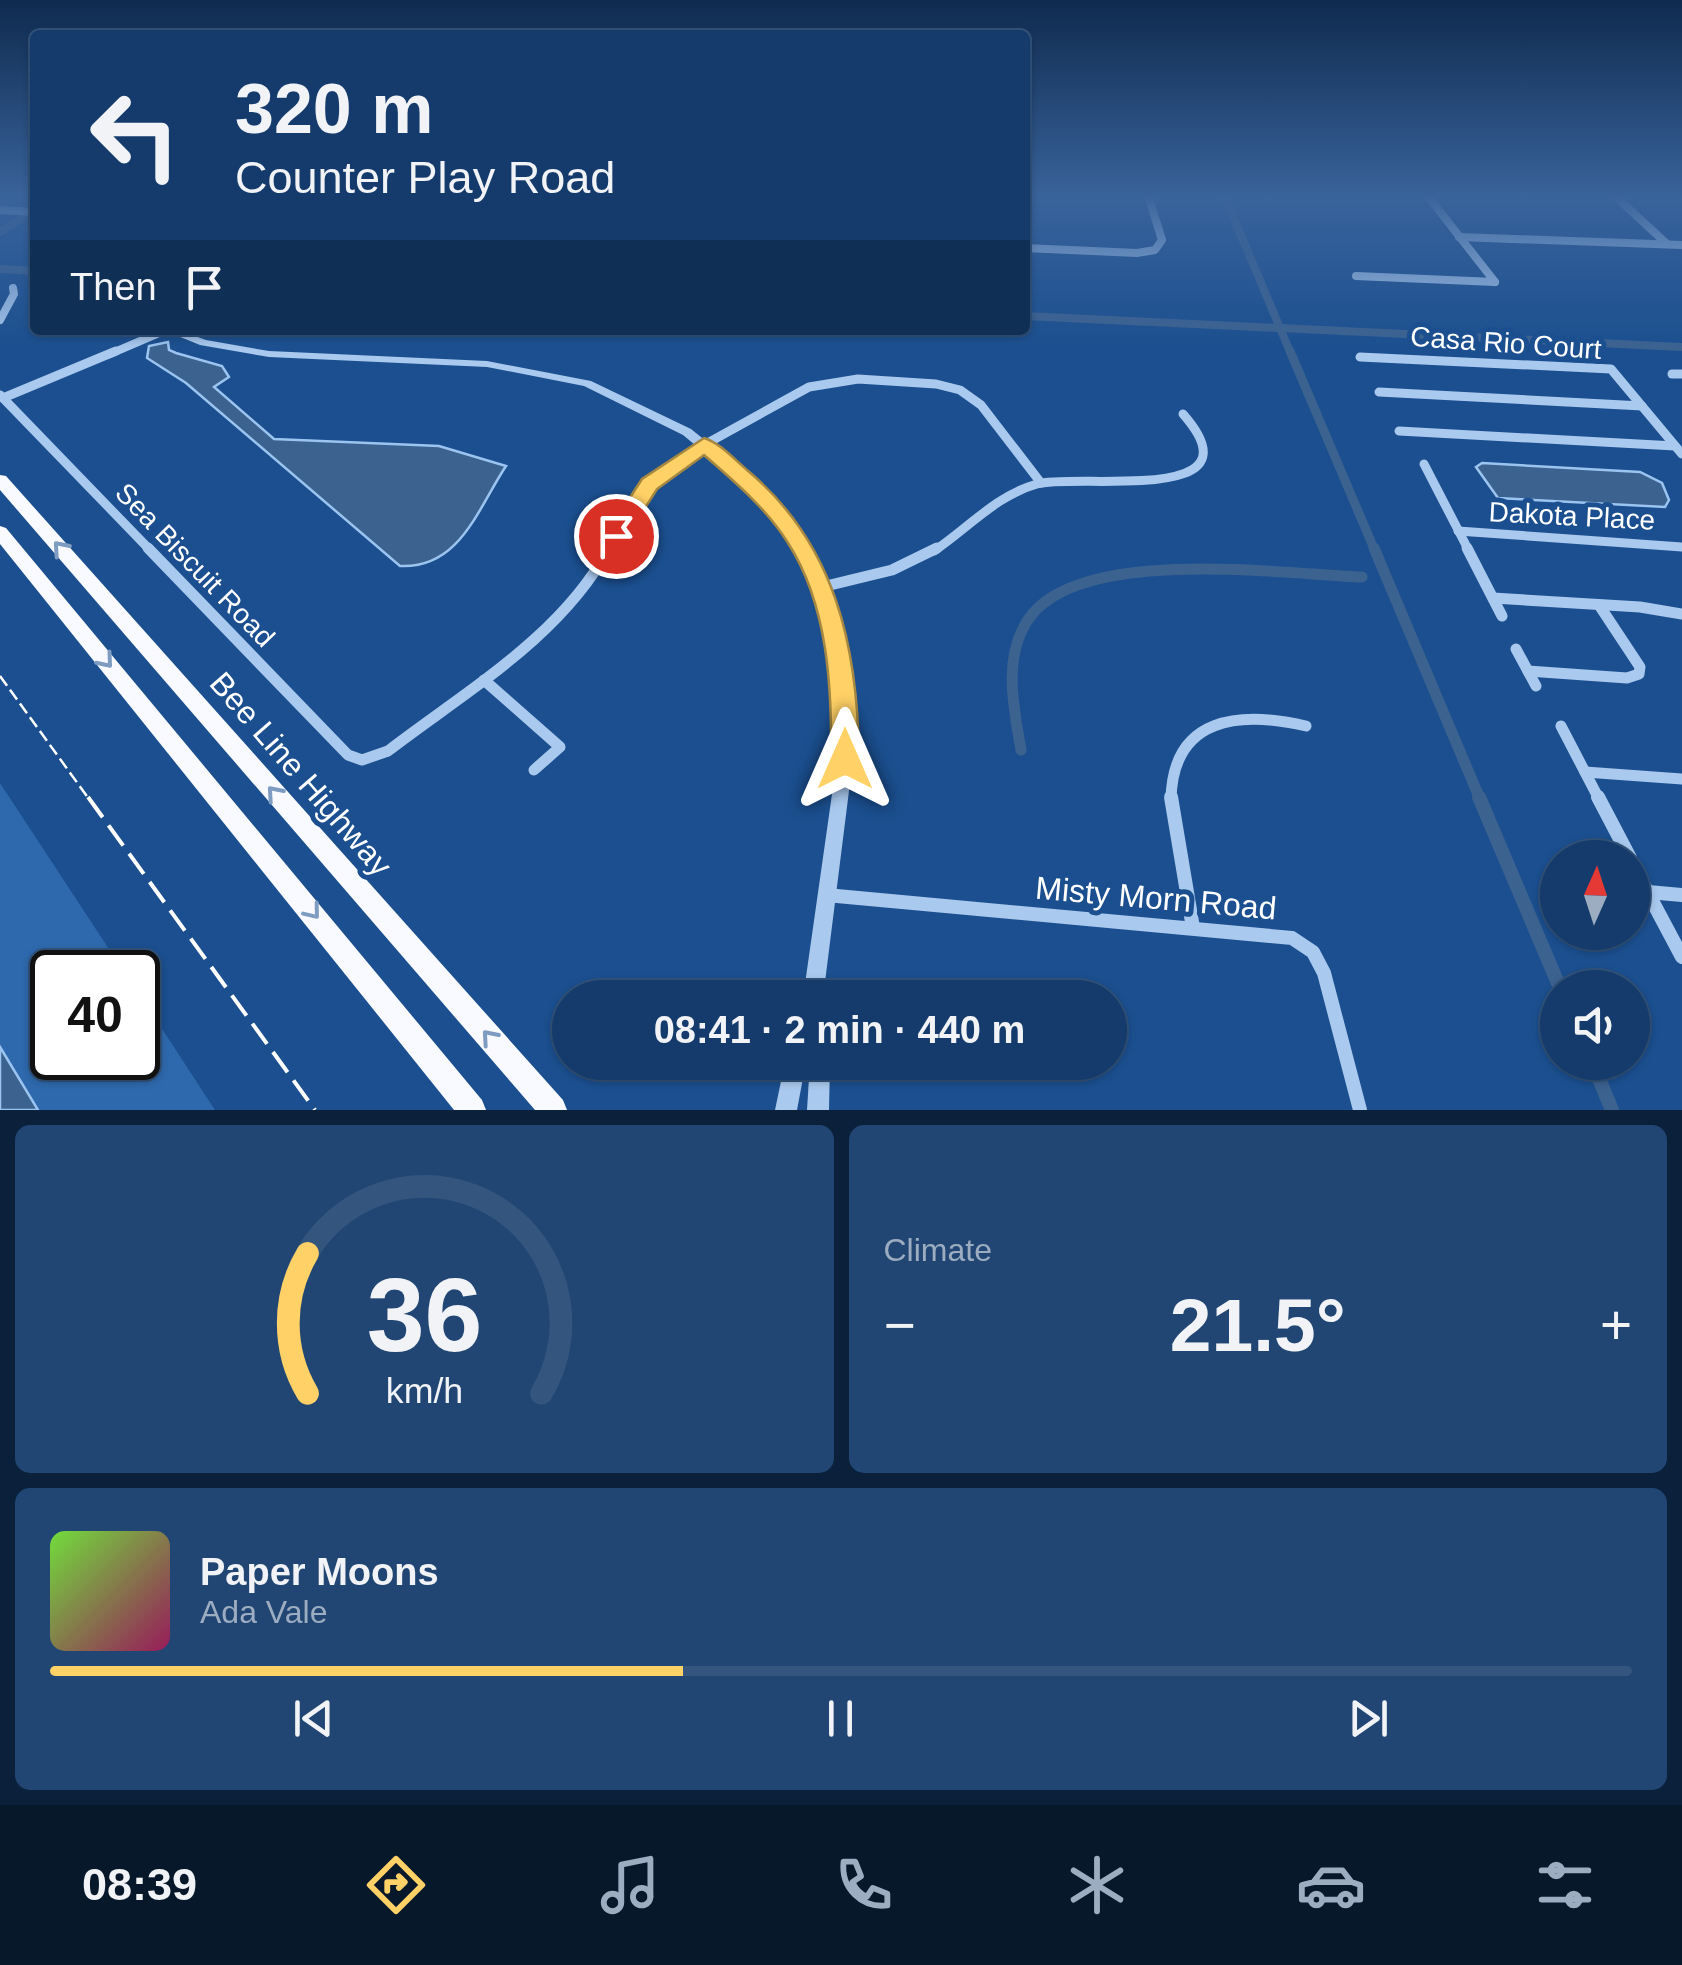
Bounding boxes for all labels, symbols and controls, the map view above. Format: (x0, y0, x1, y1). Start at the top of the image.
icon: left (70, 70, 200, 200)
text: 320 m (235, 70, 433, 148)
text: Counter Play Road (235, 152, 615, 203)
icon: arrive (177, 260, 232, 315)
text: Then (70, 266, 157, 308)
street label: Casa Rio Court (1409, 321, 1603, 365)
street label: Sea Biscuit Road (109, 477, 281, 653)
pin (574, 494, 659, 579)
street label: Dakota Place (1488, 496, 1656, 536)
icon: arrive (589, 509, 644, 564)
one-way arrow (54, 541, 72, 560)
one-way arrow (95, 650, 113, 668)
street label: Bee Line Highway (203, 665, 399, 883)
position arrow (793, 707, 897, 811)
one-way arrow (268, 786, 286, 805)
north arrow (1540, 840, 1650, 950)
map controls (1540, 840, 1650, 1080)
street label: Misty Morn Road (1034, 870, 1278, 926)
one-way arrow (302, 901, 319, 919)
speed limit sign: 40 (30, 950, 160, 1080)
button: sound (1540, 970, 1650, 1080)
text: 08:41 · 2 min · 440 m (654, 1009, 1025, 1051)
one-way arrow (482, 1030, 500, 1049)
text: Climate (884, 1232, 992, 1268)
text: 36 (366, 1257, 482, 1373)
text: 21.5° (1170, 1283, 1346, 1367)
text: − (884, 1294, 916, 1356)
text: + (1600, 1294, 1632, 1356)
text: km/h (386, 1371, 463, 1411)
text: Paper Moons (200, 1551, 439, 1593)
text: Ada Vale (200, 1594, 328, 1630)
icon: previous (286, 1691, 341, 1746)
icon: pause (813, 1691, 868, 1746)
icon: next (1341, 1691, 1396, 1746)
icon: directions (361, 1850, 431, 1920)
icon: music (595, 1850, 665, 1920)
icon: phone (829, 1850, 899, 1920)
icon: climate (1062, 1850, 1132, 1920)
icon: car (1296, 1850, 1366, 1920)
icon: filters (1530, 1850, 1600, 1920)
text: 08:39 (82, 1859, 197, 1910)

